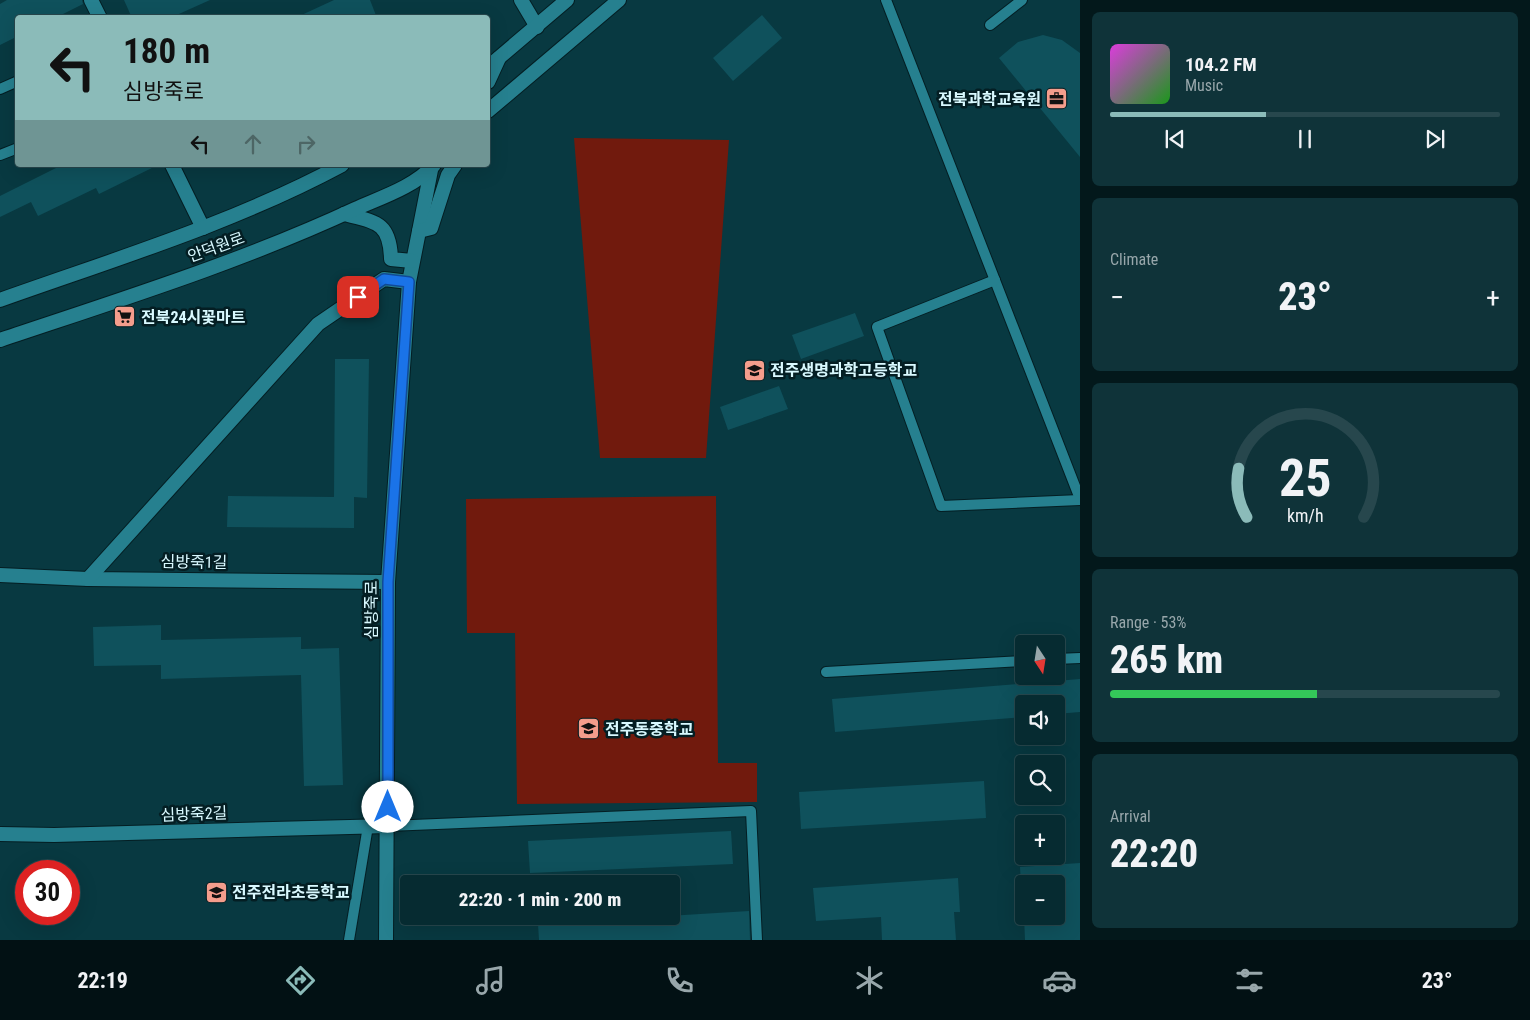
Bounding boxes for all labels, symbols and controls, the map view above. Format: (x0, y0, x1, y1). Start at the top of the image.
text: 180 m (123, 31, 210, 72)
icon: left (40, 35, 105, 100)
text: 104.2 FM (1185, 53, 1257, 76)
text: Music (1185, 76, 1223, 95)
text: 심방죽로 (123, 79, 204, 104)
office icon: 전북과학교육원 (1045, 87, 1069, 111)
place label: 전북과학교육원 (938, 90, 1041, 109)
icon: previous (1161, 125, 1189, 153)
icon: pause (1291, 125, 1319, 153)
icon: next (1421, 125, 1449, 153)
icon: left (186, 130, 214, 158)
icon: ahead (239, 130, 267, 158)
icon: right (292, 130, 320, 158)
street label: 안덕원로 (185, 228, 247, 266)
text: Climate (1110, 250, 1158, 269)
text: 23° (1278, 275, 1332, 319)
pin (337, 276, 379, 318)
text: − (1110, 281, 1124, 314)
text: + (1486, 281, 1500, 314)
icon: arrive (344, 283, 372, 311)
supermarket icon: 전북24시꽃마트 (113, 305, 137, 329)
place label: 전북24시꽃마트 (141, 308, 246, 327)
school or university icon: 전주생명과학고등학교 (742, 358, 766, 382)
place label: 전주생명과학고등학교 (770, 361, 917, 380)
text: 25 (1279, 448, 1331, 509)
text: km/h (1287, 505, 1323, 526)
street label: 심방죽1길 (160, 552, 228, 572)
street label: 심방죽로 (362, 580, 381, 639)
text: Range · 53% (1110, 613, 1186, 632)
north arrow (1015, 635, 1065, 685)
map controls (1015, 635, 1065, 925)
text: 265 km (1110, 638, 1223, 682)
button: sound (1015, 695, 1065, 745)
school or university icon: 전주동중학교 (577, 717, 601, 741)
place label: 전주동중학교 (605, 720, 694, 739)
button: search (1015, 755, 1065, 805)
position arrow (361, 780, 413, 832)
street label: 심방죽2길 (160, 803, 228, 825)
text: Arrival (1110, 807, 1151, 826)
button: + (1015, 815, 1065, 865)
text: 22:20 (1110, 832, 1198, 876)
speed limit sign: 30 (15, 860, 80, 925)
button: − (1015, 875, 1065, 925)
school or university icon: 전주전라초등학교 (204, 880, 228, 904)
place label: 전주전라초등학교 (232, 883, 350, 902)
text: 22:20 · 1 min · 200 m (459, 888, 621, 911)
icon: directions (283, 963, 318, 998)
icon: music (473, 963, 508, 998)
icon: phone (662, 963, 697, 998)
icon: climate (852, 963, 887, 998)
icon: car (1042, 963, 1077, 998)
icon: filters (1232, 963, 1267, 998)
text: 22:19 (77, 968, 128, 993)
text: 23° (1422, 968, 1453, 993)

